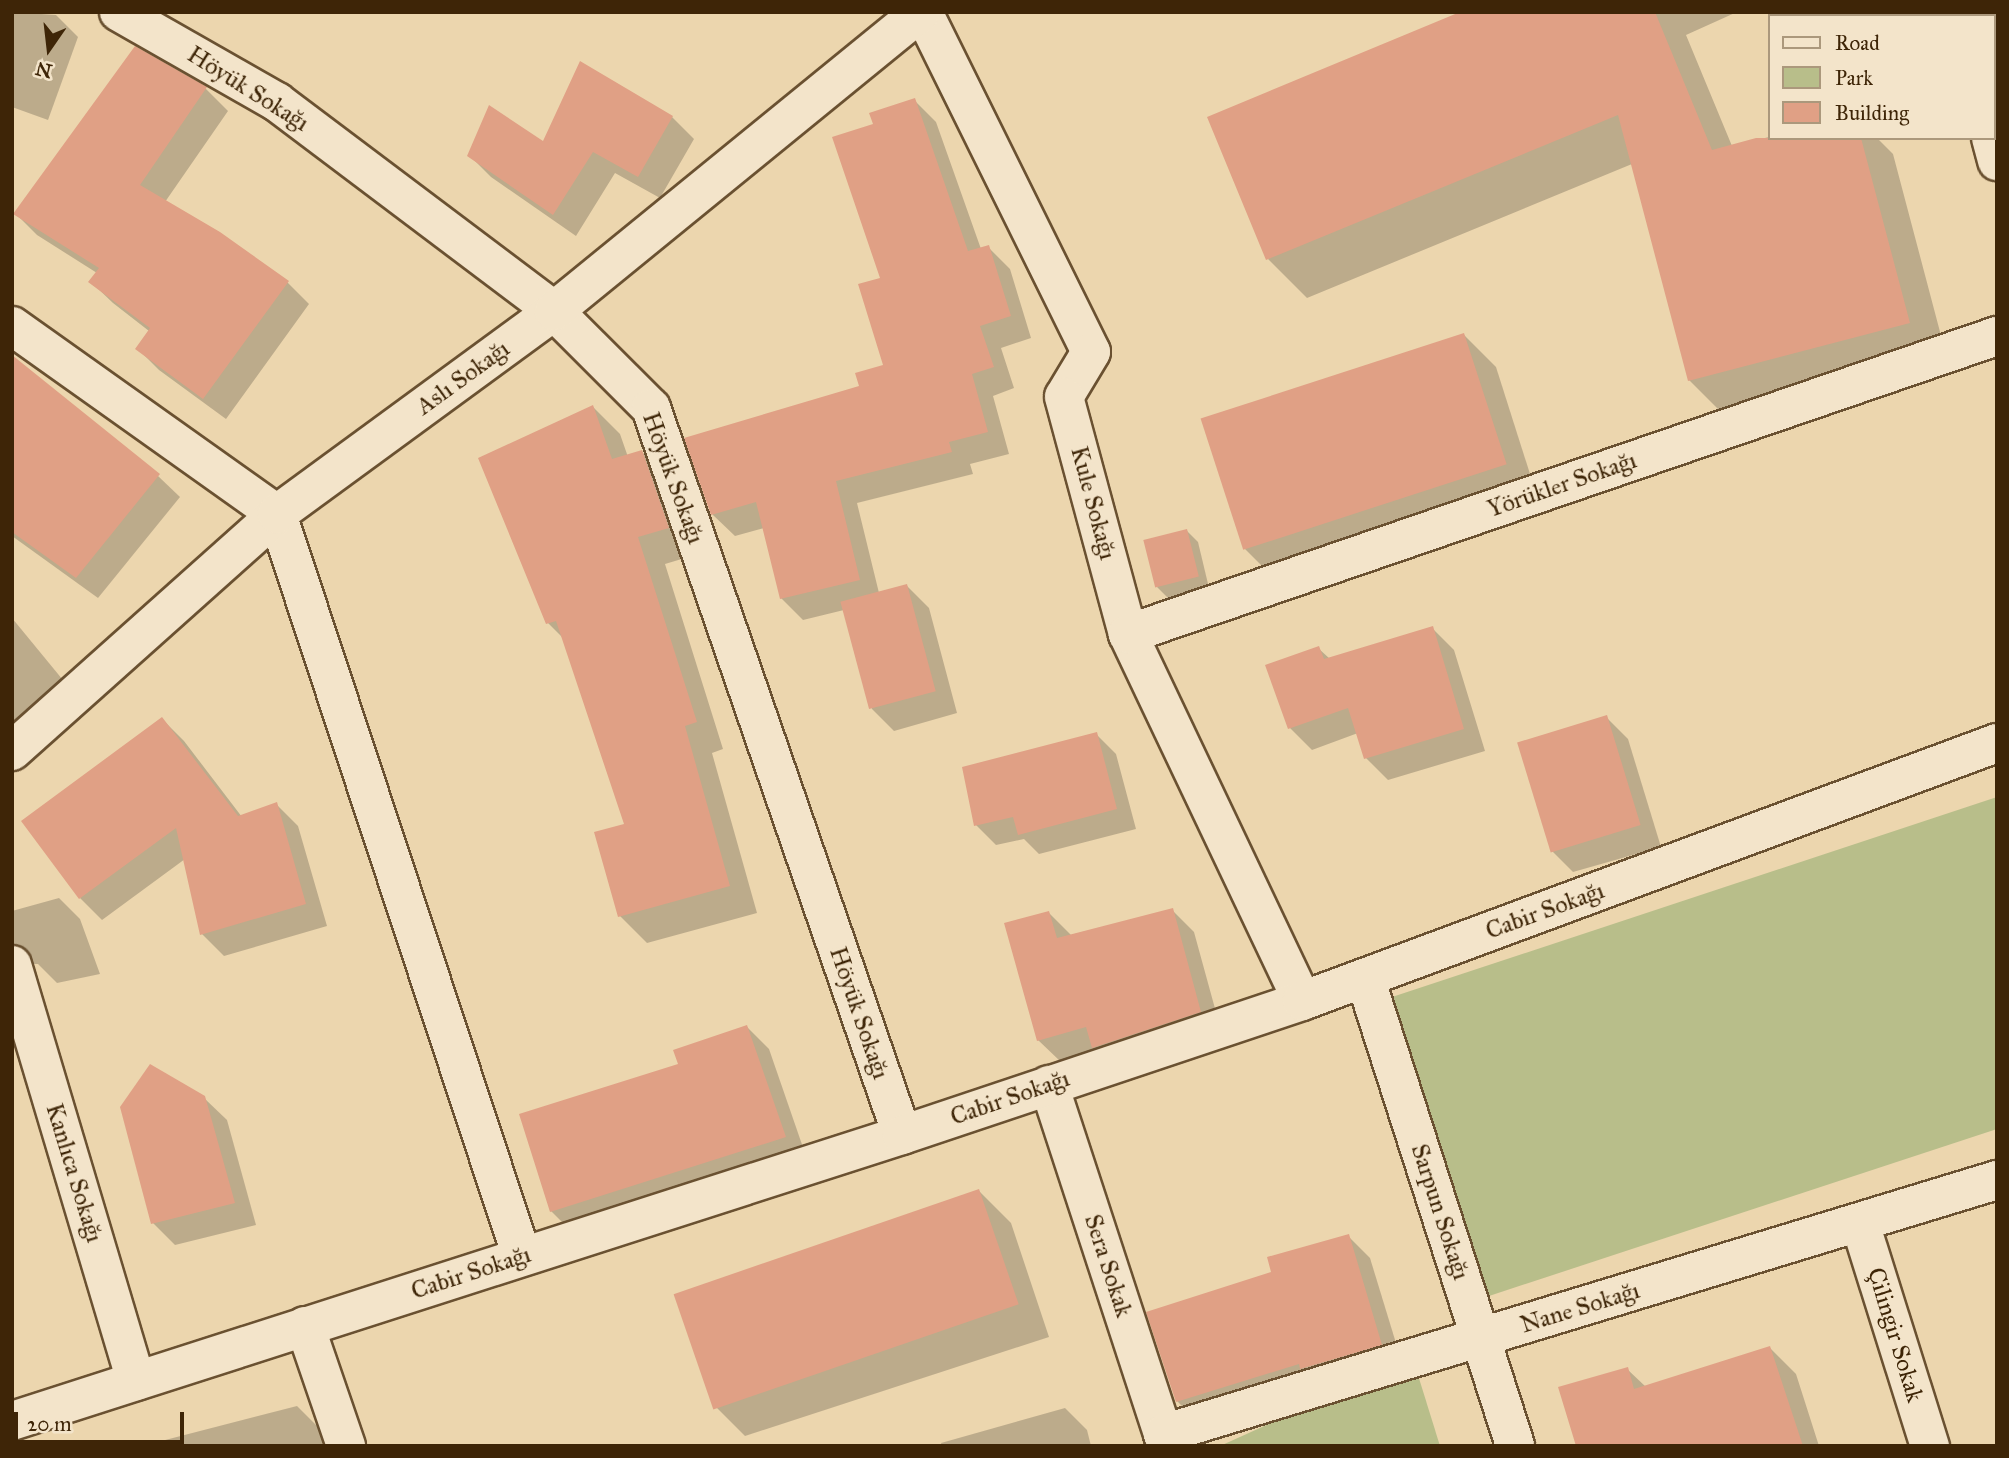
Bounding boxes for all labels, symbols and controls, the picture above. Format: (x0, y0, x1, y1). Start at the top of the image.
north arrow (14, 14, 84, 84)
legend (1768, 14, 1995, 140)
text: Road (1835, 30, 1880, 56)
street label: Höyük Sokağı (182, 40, 314, 138)
text: N (33, 57, 54, 83)
text: Park (1835, 65, 1873, 91)
text: Building (1835, 100, 1909, 126)
street label: Aslı Sokağı (411, 335, 515, 421)
street label: Höyük Sokağı (636, 408, 710, 548)
street label: Kule Sokağı (1064, 443, 1122, 563)
street label: Yörükler Sokağı (1484, 446, 1640, 524)
street label: Cabir Sokağı (1482, 876, 1608, 946)
street label: Höyük Sokağı (823, 943, 895, 1083)
street label: Cabir Sokağı (947, 1064, 1073, 1132)
street label: Kanlıca Sokağı (39, 1100, 109, 1246)
street label: Sarpun Sokağı (1405, 1141, 1475, 1283)
street label: Sera Sokak (1078, 1211, 1138, 1321)
street label: Cabir Sokağı (408, 1240, 534, 1306)
street label: Çilingir Sokak (1861, 1264, 1929, 1406)
street label: Nane Sokağı (1517, 1276, 1643, 1340)
scale bar (18, 1398, 187, 1442)
text: 20 m (27, 1411, 72, 1437)

